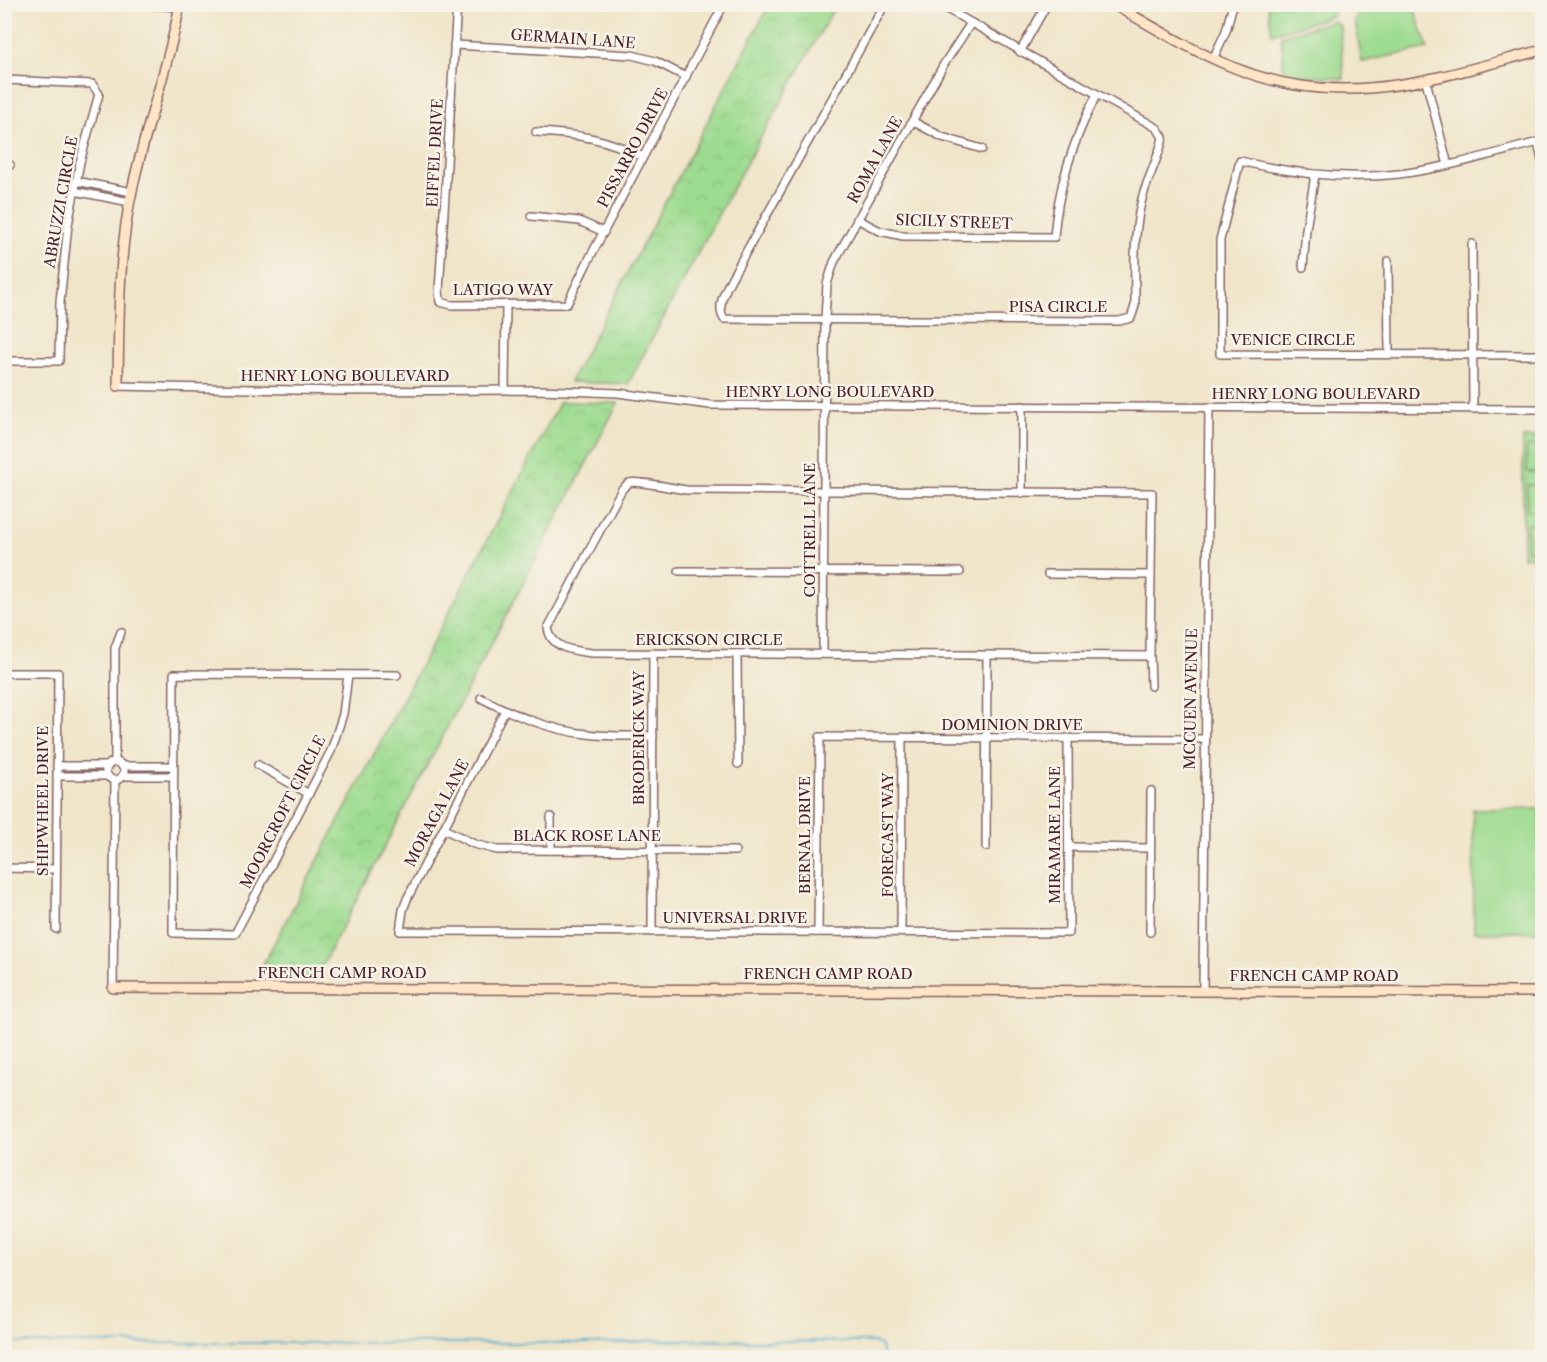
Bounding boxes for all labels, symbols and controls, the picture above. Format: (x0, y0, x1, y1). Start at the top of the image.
street label: GERMAIN LANE (510, 25, 636, 52)
street label: PISSARRO DRIVE (593, 85, 672, 211)
street label: EIFFEL DRIVE (422, 98, 447, 208)
street label: ROMA LANE (843, 113, 906, 207)
street label: ABRUZZI CIRCLE (39, 134, 81, 270)
street label: SICILY STREET (895, 210, 1014, 233)
street label: LATIGO WAY (453, 280, 554, 299)
street label: PISA CIRCLE (1009, 297, 1107, 316)
street label: VENICE CIRCLE (1230, 330, 1355, 349)
street label: HENRY LONG BOULEVARD (241, 366, 449, 385)
street label: HENRY LONG BOULEVARD (726, 382, 934, 401)
street label: HENRY LONG BOULEVARD (1212, 384, 1420, 403)
street label: COTTRELL LANE (800, 463, 819, 597)
street label: MCCUEN AVENUE (1180, 628, 1201, 770)
street label: ERICKSON CIRCLE (635, 630, 783, 649)
street label: BRODERICK WAY (629, 670, 648, 805)
street label: DOMINION DRIVE (941, 715, 1083, 734)
street label: SHIPWHEEL DRIVE (33, 726, 52, 876)
street label: MOORCROFT CIRCLE (236, 732, 330, 892)
street label: MORAGA LANE (400, 756, 473, 870)
street label: MIRAMARE LANE (1045, 766, 1064, 904)
street label: FORECAST WAY (878, 772, 897, 898)
street label: BERNAL DRIVE (795, 776, 814, 894)
street label: BLACK ROSE LANE (513, 826, 661, 845)
street label: UNIVERSAL DRIVE (663, 908, 807, 927)
street label: FRENCH CAMP ROAD (257, 963, 427, 982)
street label: FRENCH CAMP ROAD (743, 964, 913, 983)
street label: FRENCH CAMP ROAD (1229, 966, 1399, 985)

